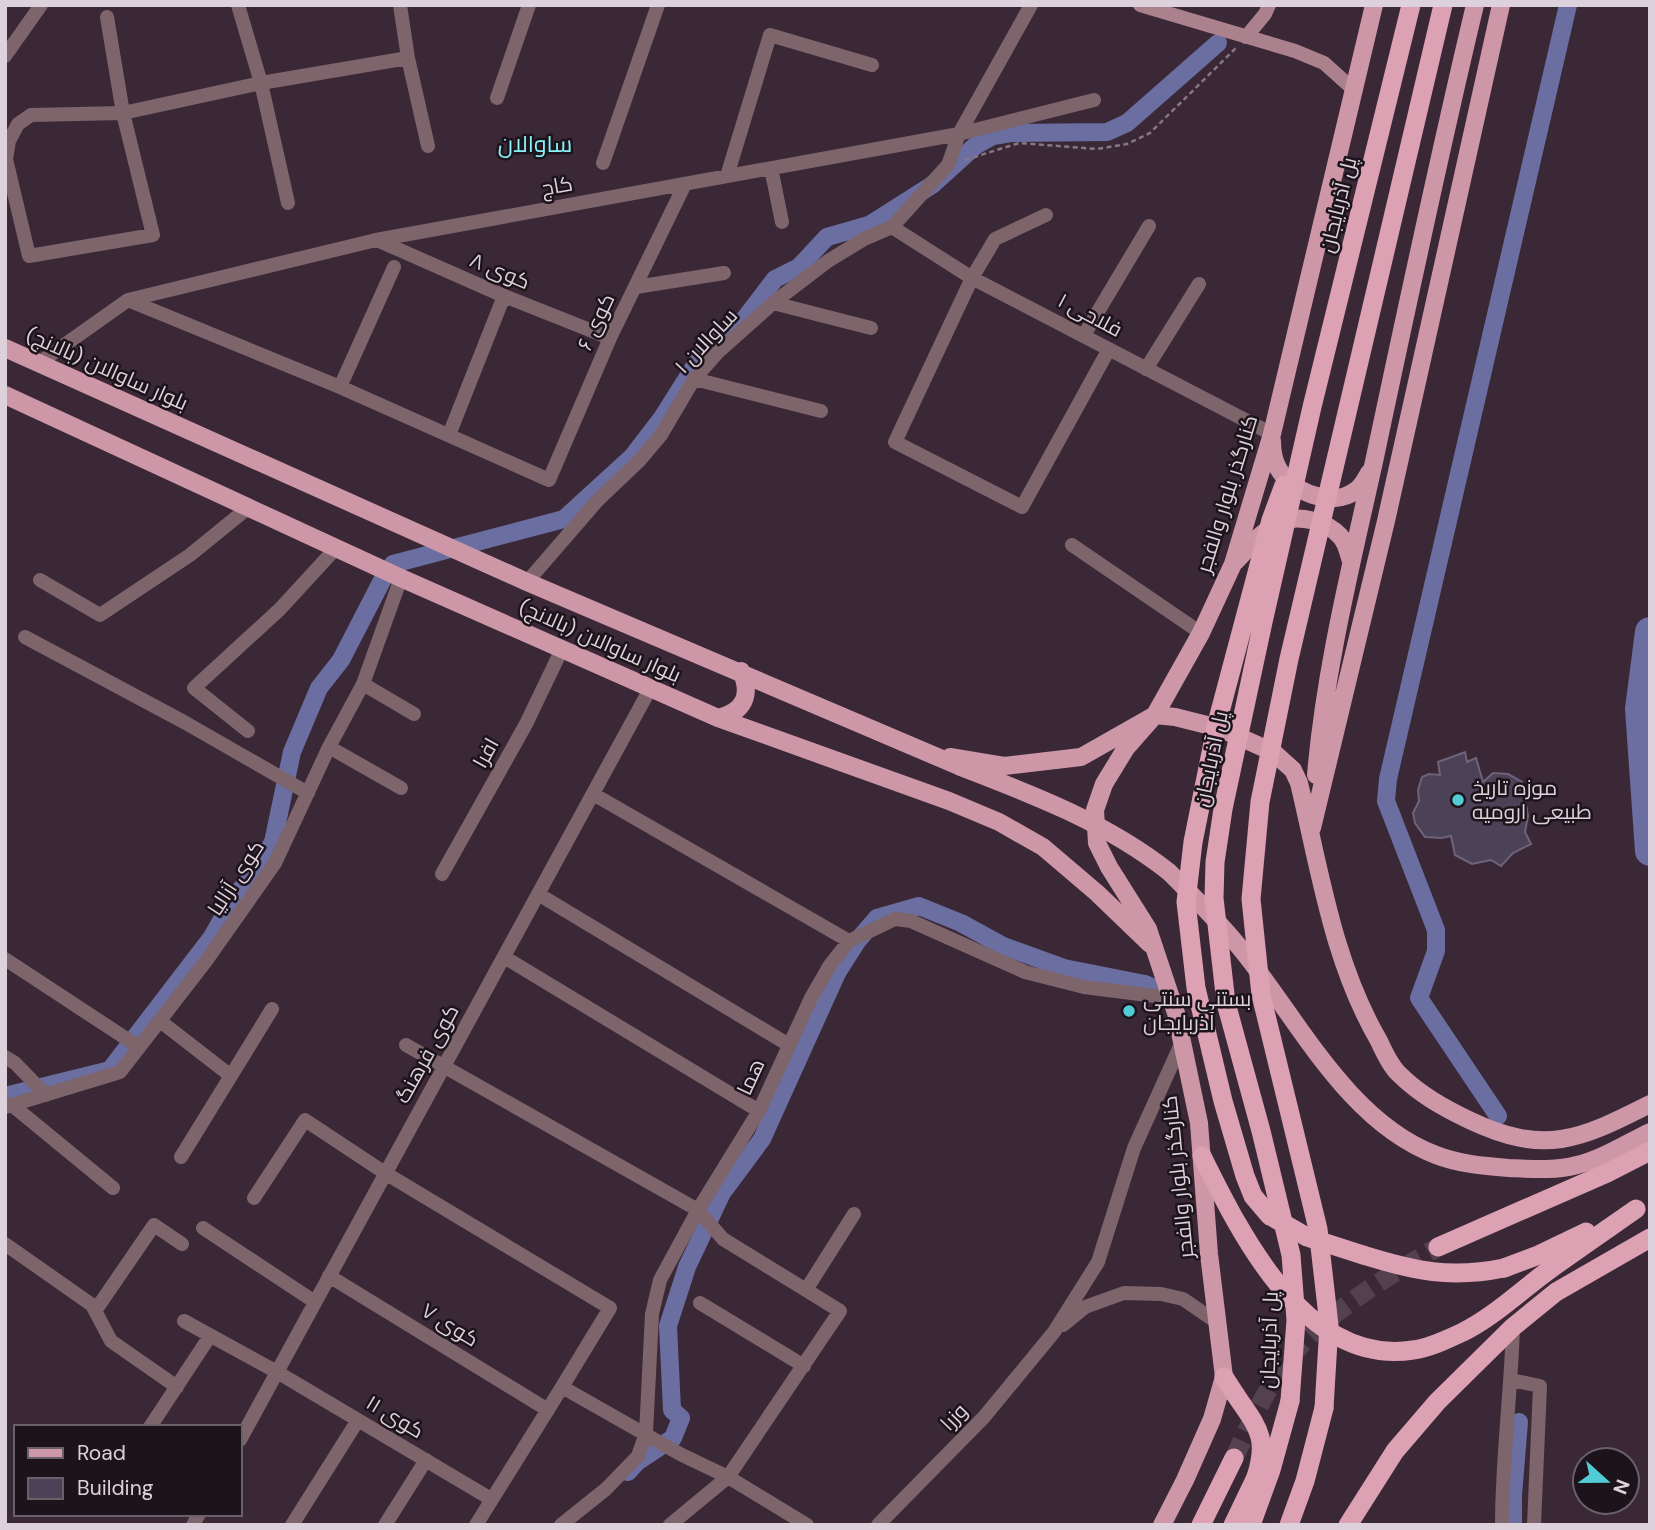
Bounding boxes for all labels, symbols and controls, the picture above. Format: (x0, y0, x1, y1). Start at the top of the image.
district label: ساوالان (498, 129, 572, 159)
street label: پل آذربایجان (1313, 154, 1363, 256)
street label: کاج (539, 169, 575, 203)
street label: کوی ۸ (466, 246, 534, 296)
street label: فلاحی ۱ (1053, 286, 1127, 344)
street label: کوی ۶ (571, 289, 621, 355)
street label: ساوالان ۱ (668, 302, 744, 380)
street label: بلوار ساوالان (بالانج) (22, 321, 192, 417)
street label: کنارگذر بلوار والفجر (1189, 412, 1264, 577)
street label: بلوار ساوالان (بالانج) (515, 593, 685, 689)
street label: پل آذربایجان (1187, 708, 1235, 810)
street label: افرا (466, 733, 506, 773)
place label: موزه تاریخ طبیعی ارومیه (1472, 774, 1592, 826)
marker: موزه تاریخ طبیعی ارومیه (1450, 792, 1466, 808)
street label: کوی آزالیا (201, 835, 271, 921)
place label: بستنی سنتی آذربایجان (1143, 985, 1251, 1037)
street label: کوی فرهنگ (388, 1000, 466, 1108)
marker: بستنی سنتی آذربایجان (1121, 1003, 1137, 1019)
street label: هما (730, 1054, 772, 1100)
street label: کنارگذر بلوار والفجر (1156, 1094, 1201, 1261)
street label: پل آذربایجان (1253, 1290, 1285, 1389)
street label: کوی ۷ (416, 1296, 484, 1354)
street label: کوی ۱۱ (361, 1389, 429, 1445)
street label: وزرا (934, 1397, 974, 1437)
legend (14, 1425, 242, 1516)
text: Road (77, 1439, 126, 1467)
north arrow (1571, 1446, 1641, 1516)
text: Building (77, 1474, 154, 1502)
text: N (1607, 1476, 1636, 1498)

